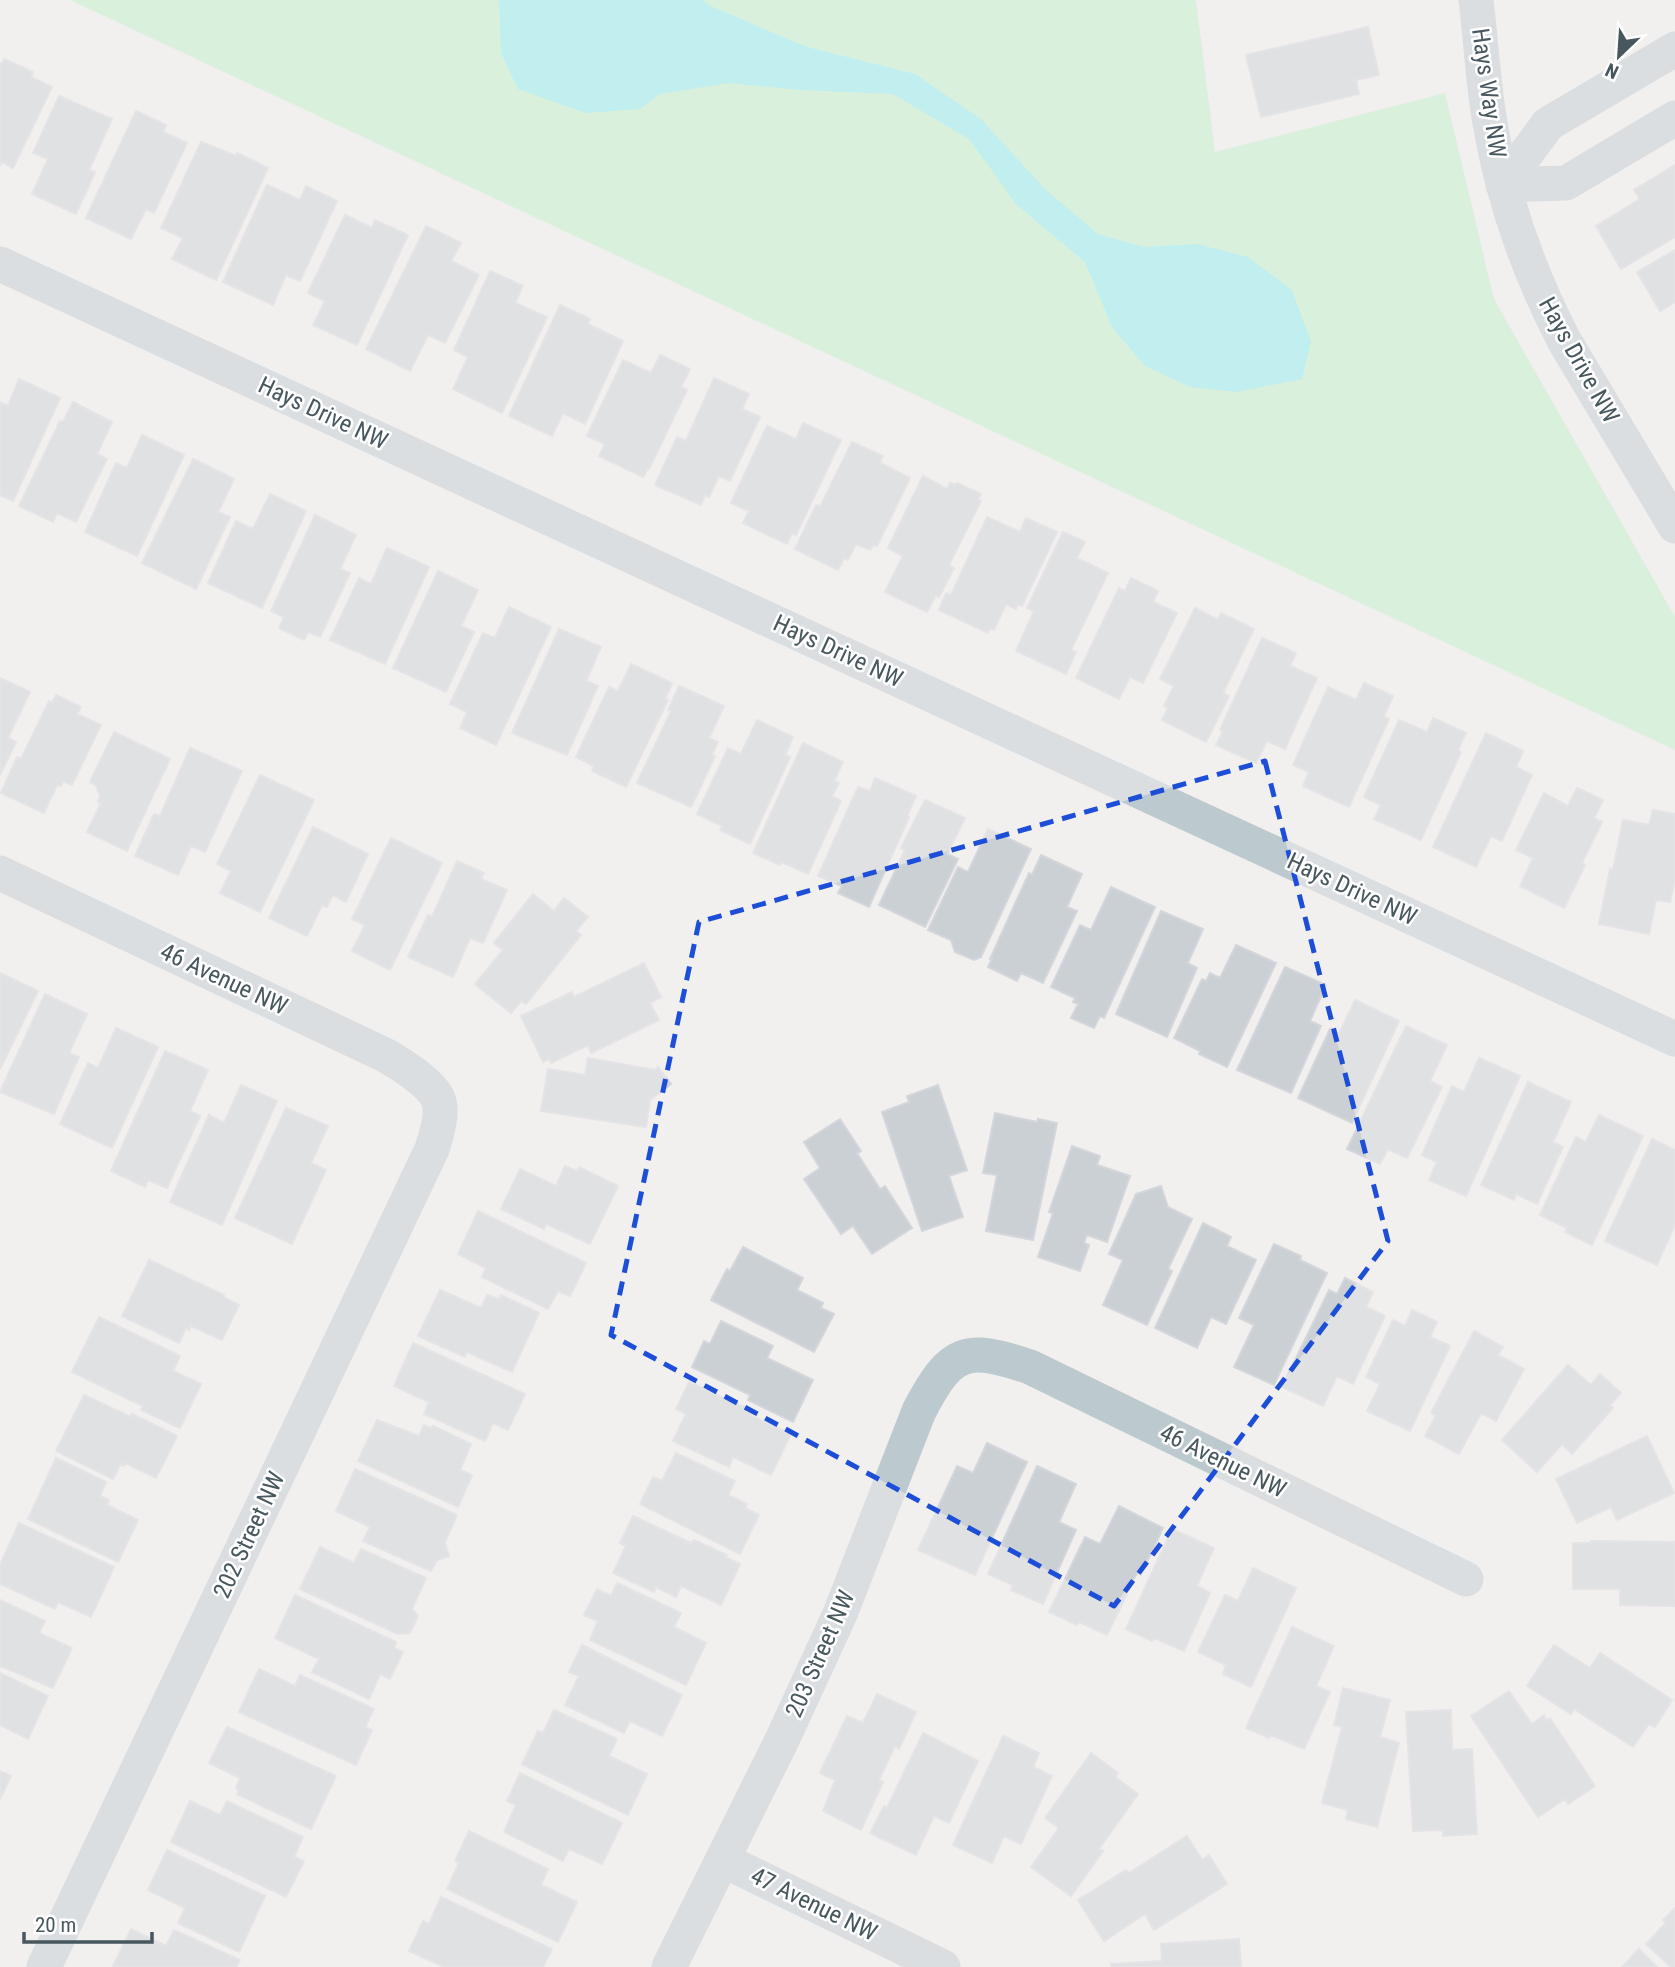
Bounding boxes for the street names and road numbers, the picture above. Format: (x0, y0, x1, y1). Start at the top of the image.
street label: Hays Way NW (1466, 26, 1512, 160)
street label: Hays Drive NW (1533, 292, 1625, 428)
street label: Hays Drive NW (254, 371, 392, 455)
street label: Hays Drive NW (769, 609, 907, 693)
street label: Hays Drive NW (1283, 847, 1421, 931)
street label: 46 Avenue NW (156, 937, 292, 1021)
street label: 46 Avenue NW (1155, 1418, 1291, 1504)
street label: 202 Street NW (208, 1467, 290, 1603)
street label: 203 Street NW (780, 1586, 860, 1722)
street label: 47 Avenue NW (746, 1861, 882, 1947)

